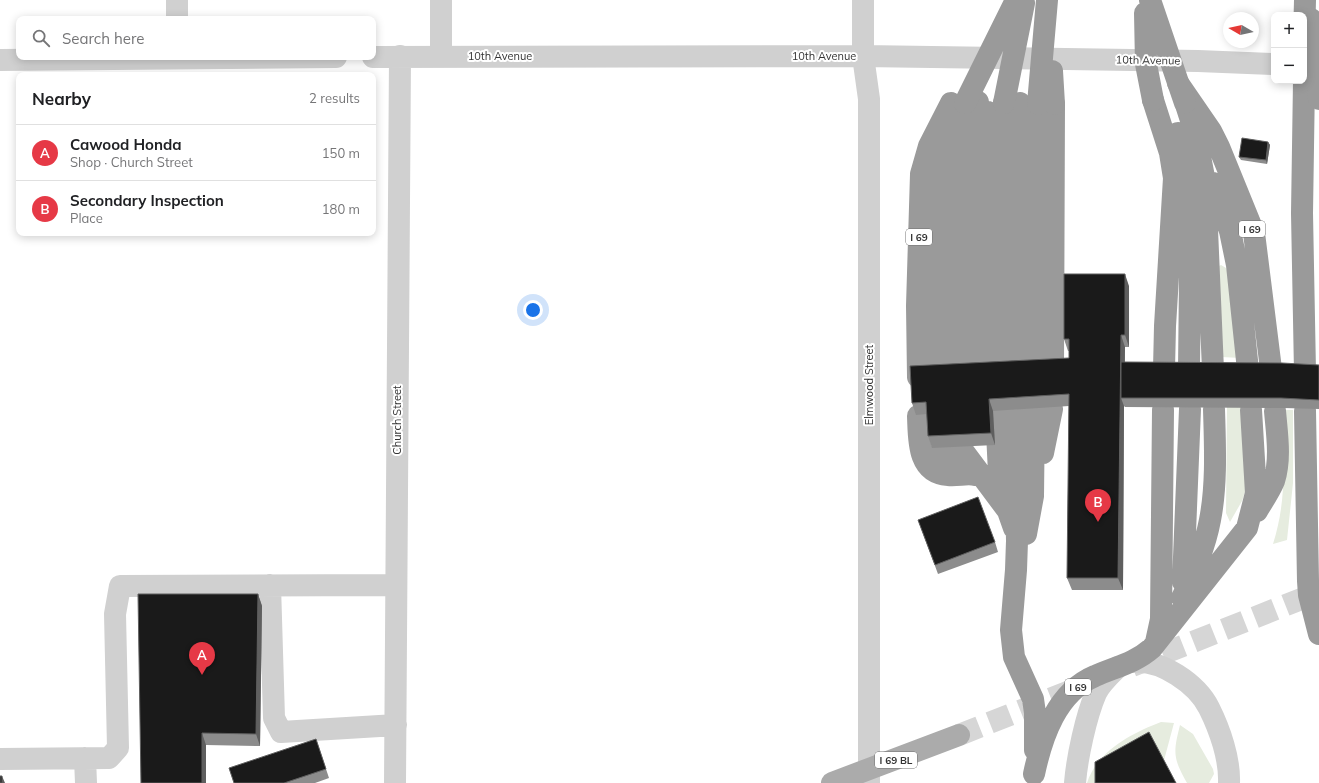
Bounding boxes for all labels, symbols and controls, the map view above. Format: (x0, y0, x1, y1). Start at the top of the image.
north arrow (1223, 12, 1259, 48)
map controls (1271, 12, 1307, 84)
button: + (1271, 12, 1307, 48)
search box (16, 16, 376, 60)
icon: search (30, 27, 52, 49)
text: Search here (62, 29, 144, 48)
button: − (1271, 48, 1307, 84)
street label: 10th Avenue (468, 49, 532, 63)
street label: 10th Avenue (792, 49, 856, 63)
street label: 10th Avenue (1116, 52, 1180, 68)
text: Nearby (32, 88, 91, 109)
text: 2 results (309, 90, 360, 106)
text: Cawood Honda (70, 135, 182, 154)
text: A (40, 145, 50, 161)
text: 150 m (322, 145, 360, 161)
text: Shop · Church Street (70, 154, 193, 170)
text: Secondary Inspection (70, 191, 224, 210)
text: B (41, 201, 49, 217)
text: 180 m (322, 201, 360, 217)
text: Place (70, 210, 103, 226)
road number: I 69 (1239, 221, 1265, 237)
road number: I 69 (906, 229, 932, 245)
your location (523, 300, 543, 320)
street label: Elmwood Street (862, 345, 876, 425)
street label: Church Street (390, 385, 404, 455)
pin: B (1085, 489, 1111, 522)
pin: A (189, 642, 215, 675)
road number: I 69 (1065, 679, 1091, 695)
road number: I 69 BL (875, 752, 917, 768)

